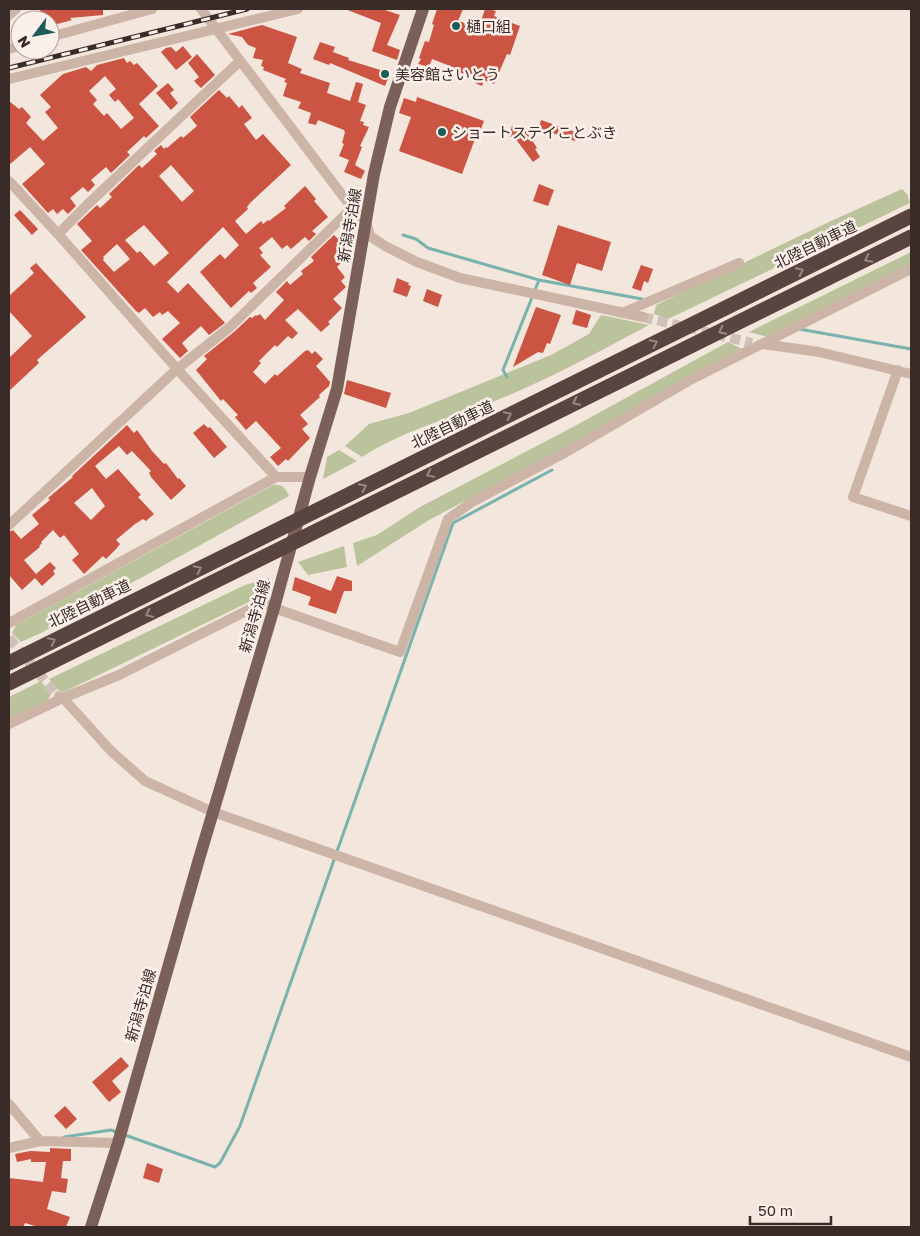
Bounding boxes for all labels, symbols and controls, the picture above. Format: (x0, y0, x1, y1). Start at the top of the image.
north arrow (10, 10, 60, 60)
place label: 樋口組 (466, 17, 511, 35)
marker: 樋口組 (450, 20, 462, 32)
text: N (14, 33, 34, 51)
place label: 美容館さいとう (395, 65, 500, 83)
marker: 美容館さいとう (379, 68, 391, 80)
place label: ショートステイことぶき (452, 123, 617, 141)
marker: ショートステイことぶき (436, 126, 448, 138)
street label: 新潟寺泊線 (334, 186, 364, 264)
street label: 北陸自動車道 (771, 216, 859, 272)
one-way arrow (864, 253, 873, 263)
one-way arrow (794, 267, 803, 277)
one-way arrow (718, 325, 727, 335)
one-way arrow (649, 339, 658, 349)
street label: 北陸自動車道 (408, 396, 496, 452)
one-way arrow (572, 396, 581, 406)
one-way arrow (503, 411, 512, 421)
one-way arrow (426, 468, 435, 478)
one-way arrow (358, 483, 367, 493)
one-way arrow (193, 565, 202, 575)
street label: 北陸自動車道 (45, 575, 133, 631)
street label: 新潟寺泊線 (235, 577, 273, 655)
one-way arrow (145, 608, 154, 618)
one-way arrow (47, 637, 56, 647)
street label: 新潟寺泊線 (121, 966, 159, 1044)
scale bar (750, 1194, 831, 1226)
text: 50 m (758, 1201, 793, 1219)

